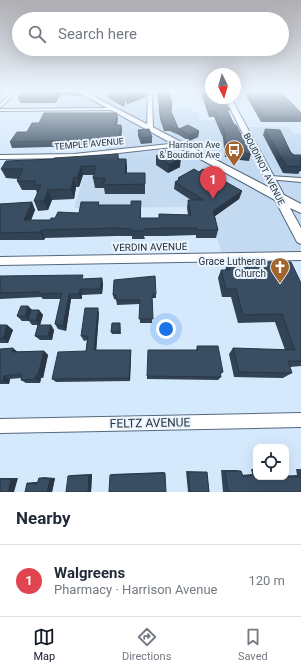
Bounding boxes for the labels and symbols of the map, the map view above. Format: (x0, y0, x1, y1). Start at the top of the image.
north arrow (205, 68, 241, 104)
street label: BOUDINOT AVENUE (241, 131, 287, 207)
street label: TEMPLE AVENUE (54, 136, 124, 152)
bus stop icon: Harrison Ave & Boudinot Ave (223, 139, 245, 167)
place label: Harrison Ave & Boudinot Ave (159, 140, 220, 160)
pin: 1 (200, 166, 226, 199)
street label: VERDIN AVENUE (113, 241, 188, 253)
place label: Grace Lutheran Church (199, 256, 266, 279)
church icon: Grace Lutheran Church (269, 256, 291, 284)
your location (156, 319, 176, 339)
street label: FELTZ AVENUE (110, 415, 191, 431)

